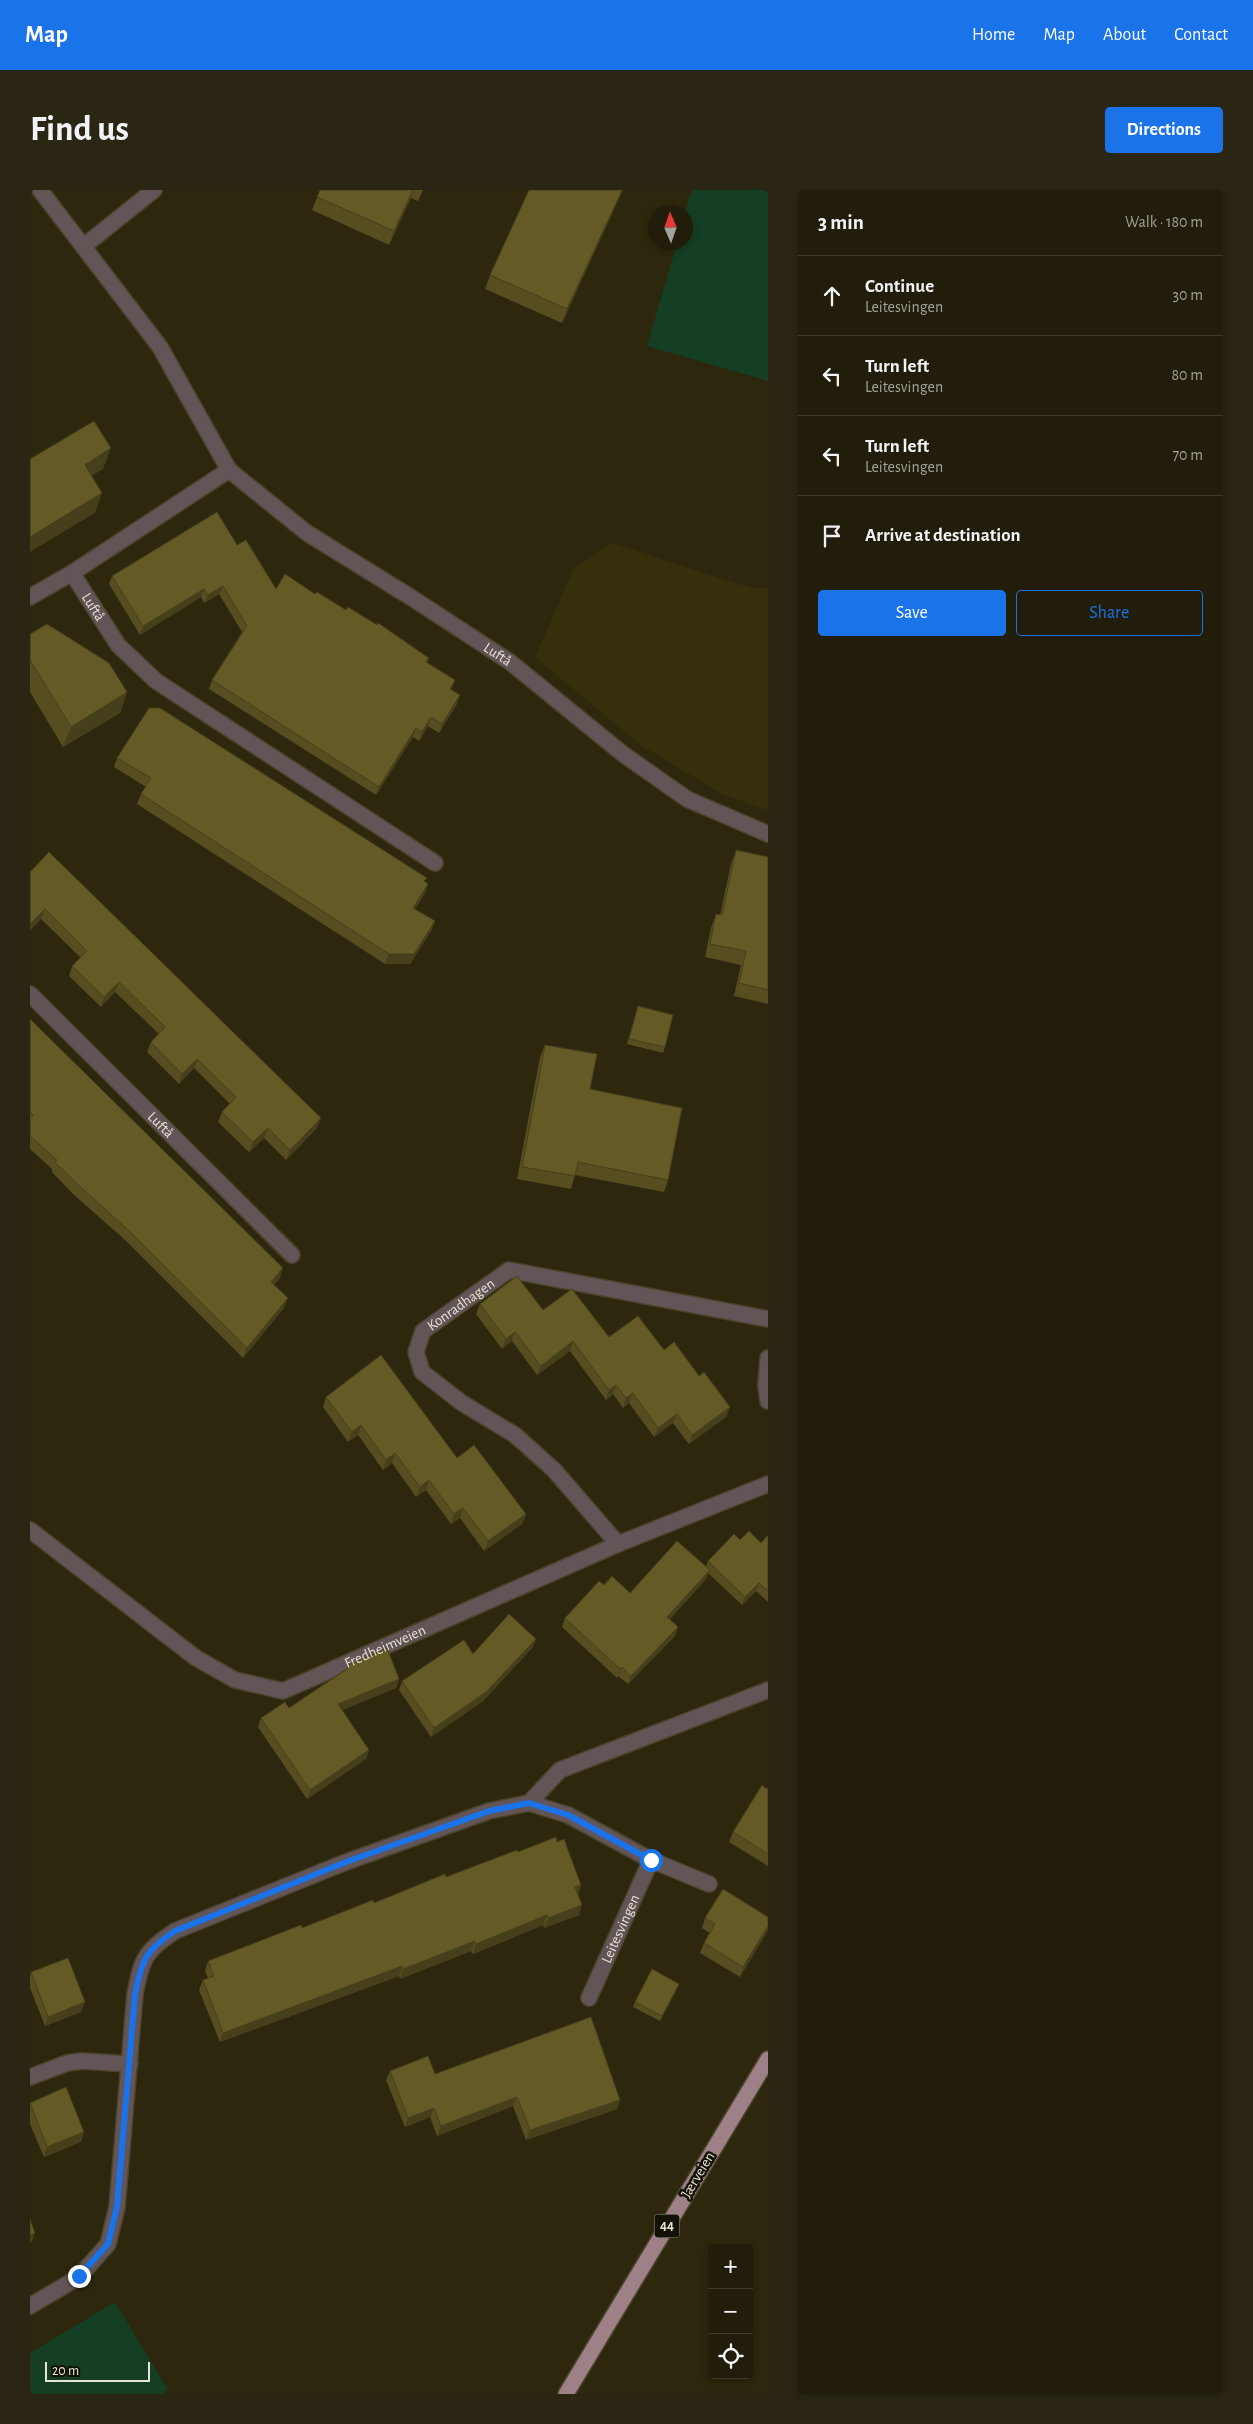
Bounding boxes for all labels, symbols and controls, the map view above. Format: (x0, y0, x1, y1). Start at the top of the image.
text: Map (25, 23, 68, 47)
text: Home (972, 26, 1015, 44)
text: Map (1043, 26, 1075, 44)
text: About (1103, 26, 1146, 44)
text: Contact (1174, 26, 1228, 44)
button: Directions (1105, 107, 1223, 153)
text: Find us (30, 112, 129, 147)
north arrow (648, 205, 693, 250)
text: 3 min (818, 212, 864, 233)
text: Walk · 180 m (1125, 214, 1203, 230)
text: Continue (865, 277, 934, 296)
icon: ahead (818, 282, 846, 310)
text: 30 m (1173, 287, 1203, 303)
text: Leitesvingen (865, 299, 943, 315)
text: Turn left (865, 357, 929, 376)
icon: left (818, 362, 846, 390)
text: 80 m (1172, 367, 1203, 383)
text: Leitesvingen (865, 379, 943, 395)
text: Turn left (865, 437, 929, 456)
icon: left (818, 442, 846, 470)
text: 70 m (1172, 447, 1203, 463)
text: Leitesvingen (865, 459, 943, 475)
icon: arrive (818, 522, 846, 550)
text: Arrive at destination (865, 526, 1021, 545)
street label: Luftå (79, 590, 108, 624)
button: Save (818, 590, 1006, 636)
button: Share (1016, 590, 1203, 636)
street label: Luftå (481, 640, 515, 669)
street label: Luftå (145, 1109, 177, 1141)
street label: Konradhagen (424, 1275, 497, 1333)
street label: Fredheimveien (342, 1622, 428, 1671)
route start (640, 1849, 663, 1872)
street label: Leitesvingen (598, 1892, 642, 1965)
street label: Jærveien (678, 2149, 718, 2201)
road number: 44 (654, 2214, 680, 2238)
map controls (708, 2244, 753, 2379)
button: + (708, 2244, 753, 2289)
route end (68, 2265, 91, 2288)
button: − (708, 2289, 753, 2334)
button: locate (708, 2334, 753, 2379)
scale bar (45, 2359, 150, 2382)
text: 20 m (52, 2364, 79, 2378)

